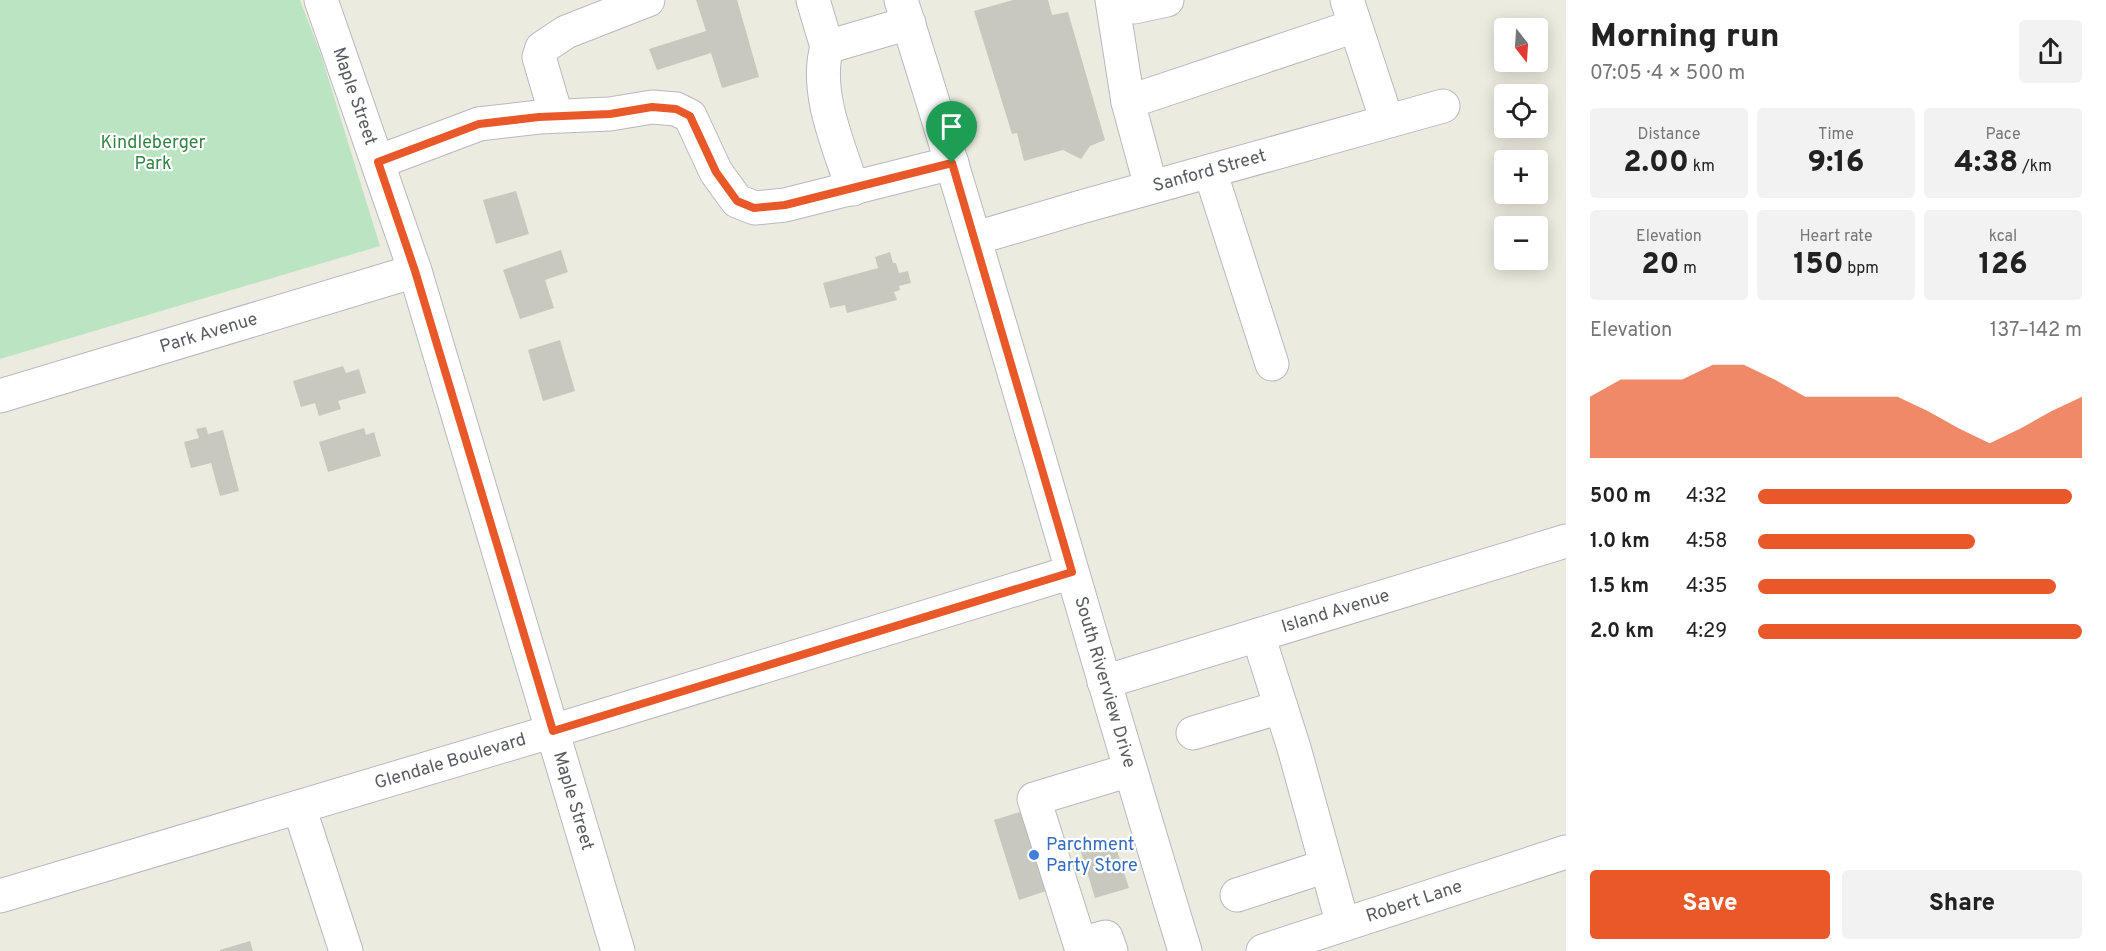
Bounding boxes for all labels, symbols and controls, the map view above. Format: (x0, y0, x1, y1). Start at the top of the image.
text: Morning run (1590, 17, 1780, 59)
north arrow (1494, 18, 1548, 72)
map controls (1494, 18, 1548, 270)
button: share (2019, 20, 2082, 83)
street label: Maple Street (327, 44, 382, 148)
text: 07:05 · 4 × 500 m (1590, 61, 1745, 87)
button: locate (1494, 84, 1548, 138)
pin (926, 101, 977, 163)
icon: arrive (935, 110, 968, 143)
text: Distance (1638, 125, 1700, 145)
text: Time (1818, 125, 1854, 145)
text: Pace (1985, 125, 2021, 145)
park label: Kindleberger Park (100, 132, 206, 176)
street label: Sanford Street (1150, 144, 1269, 198)
text: 2.00 (1623, 145, 1689, 182)
text: 9:16 (1808, 145, 1864, 182)
text: 4:38 (1954, 145, 2018, 182)
button: + (1494, 150, 1548, 204)
text: km (1689, 157, 1715, 177)
text: /km (2018, 157, 2052, 177)
button: − (1494, 216, 1548, 270)
text: Elevation (1636, 227, 1702, 247)
text: Heart rate (1799, 227, 1873, 247)
text: kcal (1989, 227, 2017, 247)
text: 20 (1641, 247, 1679, 284)
text: 150 (1793, 247, 1844, 284)
text: 126 (1978, 247, 2028, 284)
text: m (1679, 259, 1697, 279)
text: bpm (1844, 259, 1879, 279)
street label: Park Avenue (157, 308, 260, 359)
text: Elevation (1590, 318, 1672, 344)
text: 137–142 m (1990, 318, 2082, 344)
text: 500 m (1590, 484, 1651, 510)
text: 4:32 (1686, 484, 1727, 510)
text: 1.0 km (1590, 529, 1650, 555)
text: 4:58 (1686, 529, 1728, 555)
text: 1.5 km (1590, 574, 1649, 600)
text: 4:35 (1686, 574, 1727, 600)
street label: Island Avenue (1279, 584, 1392, 639)
street label: South Riverview Drive (1069, 594, 1141, 771)
text: 2.0 km (1590, 619, 1654, 645)
text: 4:29 (1686, 619, 1727, 645)
street label: Glendale Boulevard (372, 728, 529, 795)
street label: Maple Street (548, 749, 599, 853)
place label: Parchment Party Store (1046, 834, 1138, 878)
marker: Parchment Party Store (1027, 848, 1041, 862)
button: Save (1590, 870, 1830, 939)
button: Share (1842, 870, 2082, 939)
street label: Robert Lane (1363, 875, 1465, 928)

